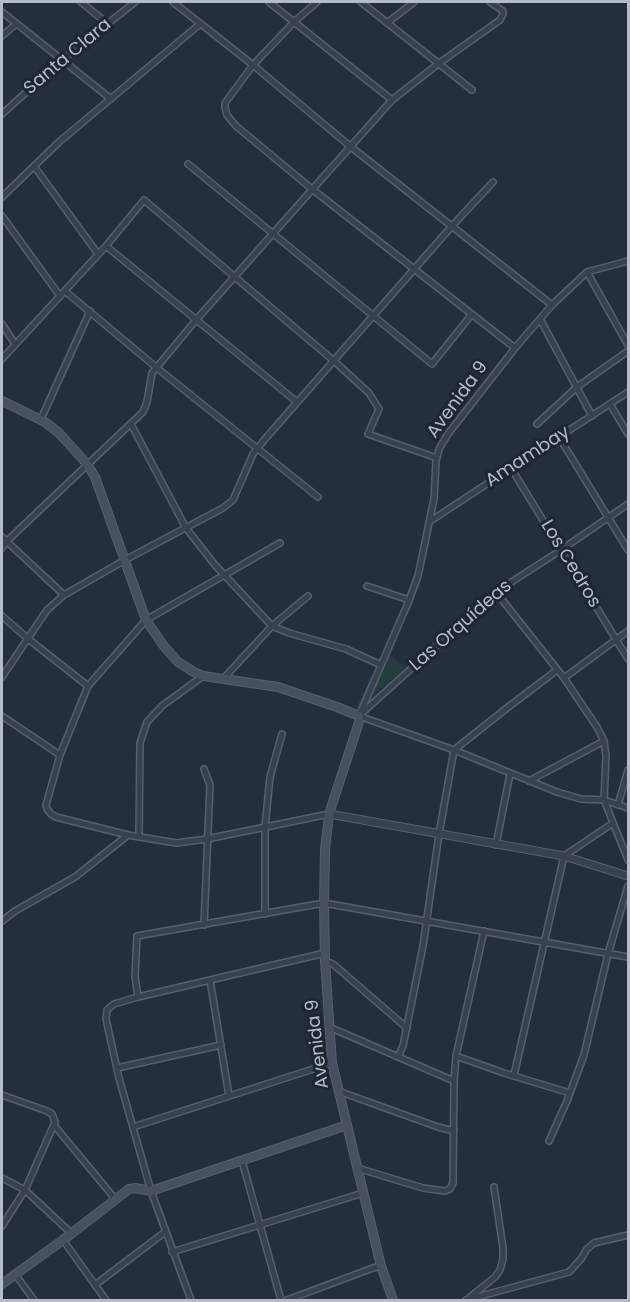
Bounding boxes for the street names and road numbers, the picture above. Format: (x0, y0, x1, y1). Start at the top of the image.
street label: Santa Clara (20, 14, 116, 100)
street label: Avenida 9 (423, 357, 493, 443)
street label: Amambay (482, 422, 574, 492)
street label: Los Cedros (535, 516, 605, 612)
street label: Las Orquídeas (406, 576, 516, 676)
street label: Avenida 9 (302, 998, 334, 1090)

